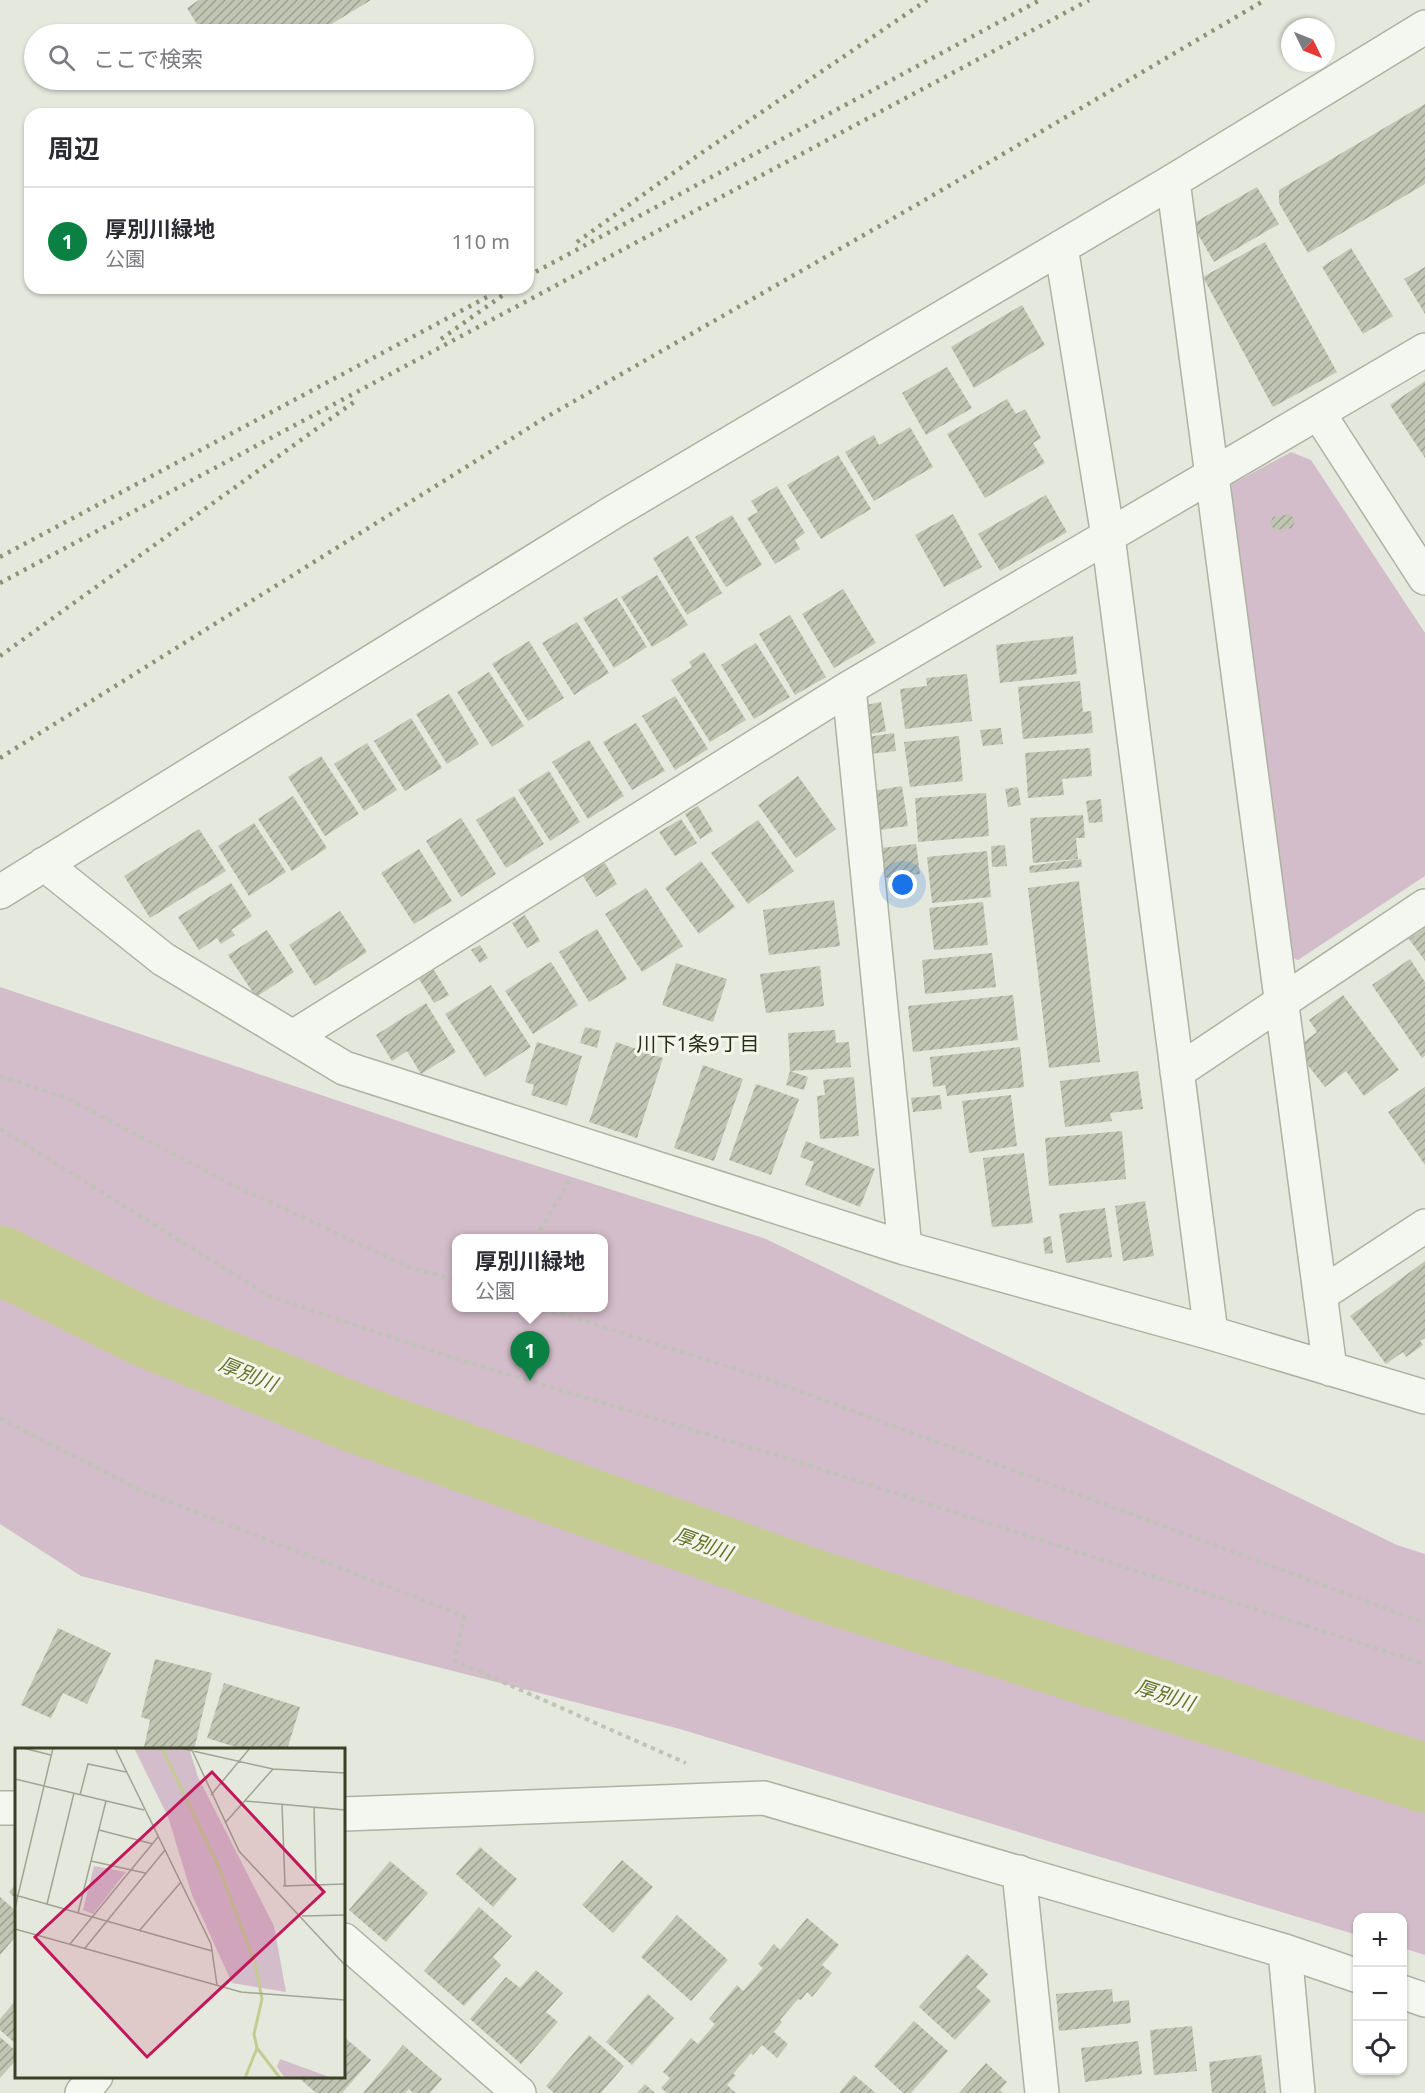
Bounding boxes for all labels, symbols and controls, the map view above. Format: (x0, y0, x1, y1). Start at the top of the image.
north arrow (1281, 18, 1335, 72)
search box (24, 24, 534, 90)
icon: search (45, 41, 78, 74)
text: ここで検索 (93, 43, 203, 73)
text: 周辺 (48, 130, 100, 166)
text: 厚別川緑地 (105, 213, 215, 243)
text: 1 (62, 228, 73, 255)
text: 110 m (452, 228, 510, 255)
text: 公園 (105, 245, 145, 272)
your location (888, 870, 917, 899)
district label: 川下1条9丁目 (637, 1030, 759, 1057)
popup (452, 1234, 608, 1312)
text: 厚別川緑地 (475, 1245, 585, 1275)
text: 公園 (475, 1277, 515, 1304)
pin: 1 (510, 1332, 550, 1381)
water label: 厚別川 (215, 1350, 283, 1398)
water label: 厚別川 (670, 1521, 738, 1567)
water label: 厚別川 (1132, 1672, 1200, 1717)
inset map (15, 1748, 345, 2078)
map controls (1353, 1913, 1407, 2075)
button: + (1353, 1913, 1407, 1967)
button: − (1353, 1967, 1407, 2021)
button: locate (1353, 2021, 1407, 2075)

